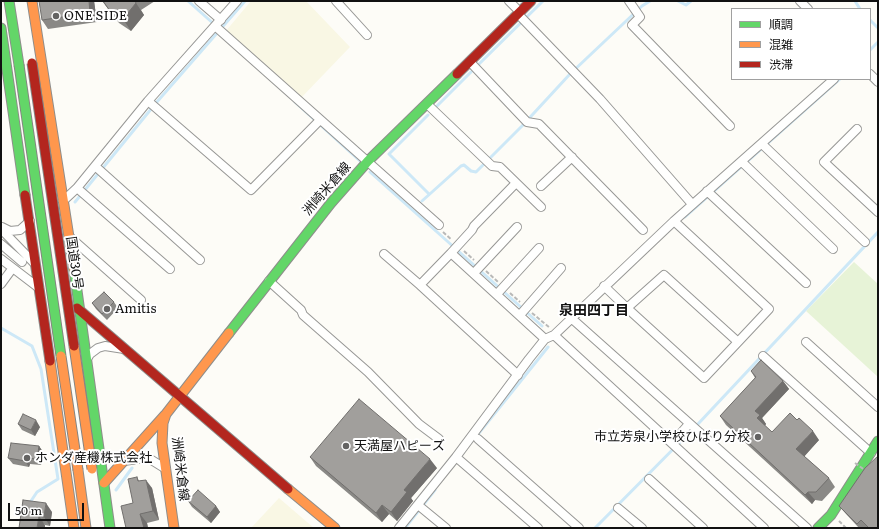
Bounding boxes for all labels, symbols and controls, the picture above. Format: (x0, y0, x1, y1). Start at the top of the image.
place label: ONE SIDE (64, 8, 127, 24)
legend (731, 8, 871, 80)
marker: ONE SIDE (51, 11, 61, 21)
text: 順調 (769, 15, 793, 33)
text: 混雑 (769, 35, 793, 53)
text: 渋滞 (769, 55, 793, 73)
street label: 洲崎米倉線 (300, 159, 354, 219)
street label: 国道30号 (63, 235, 85, 291)
place label: Amitis (115, 301, 156, 317)
district label: 泉田四丁目 (559, 303, 629, 319)
marker: Amitis (102, 304, 112, 314)
place label: 市立芳泉小学校ひばり分校 (594, 429, 750, 445)
marker: 市立芳泉小学校ひばり分校 (753, 432, 763, 442)
street label: 洲崎米倉線 (168, 436, 192, 502)
place label: 天満屋ハピーズ (354, 438, 445, 454)
marker: 天満屋ハピーズ (341, 441, 351, 451)
place label: ホンダ産機株式会社 (35, 450, 152, 466)
marker: ホンダ産機株式会社 (22, 453, 32, 463)
scale bar (10, 495, 86, 521)
text: 50 m (15, 501, 42, 519)

